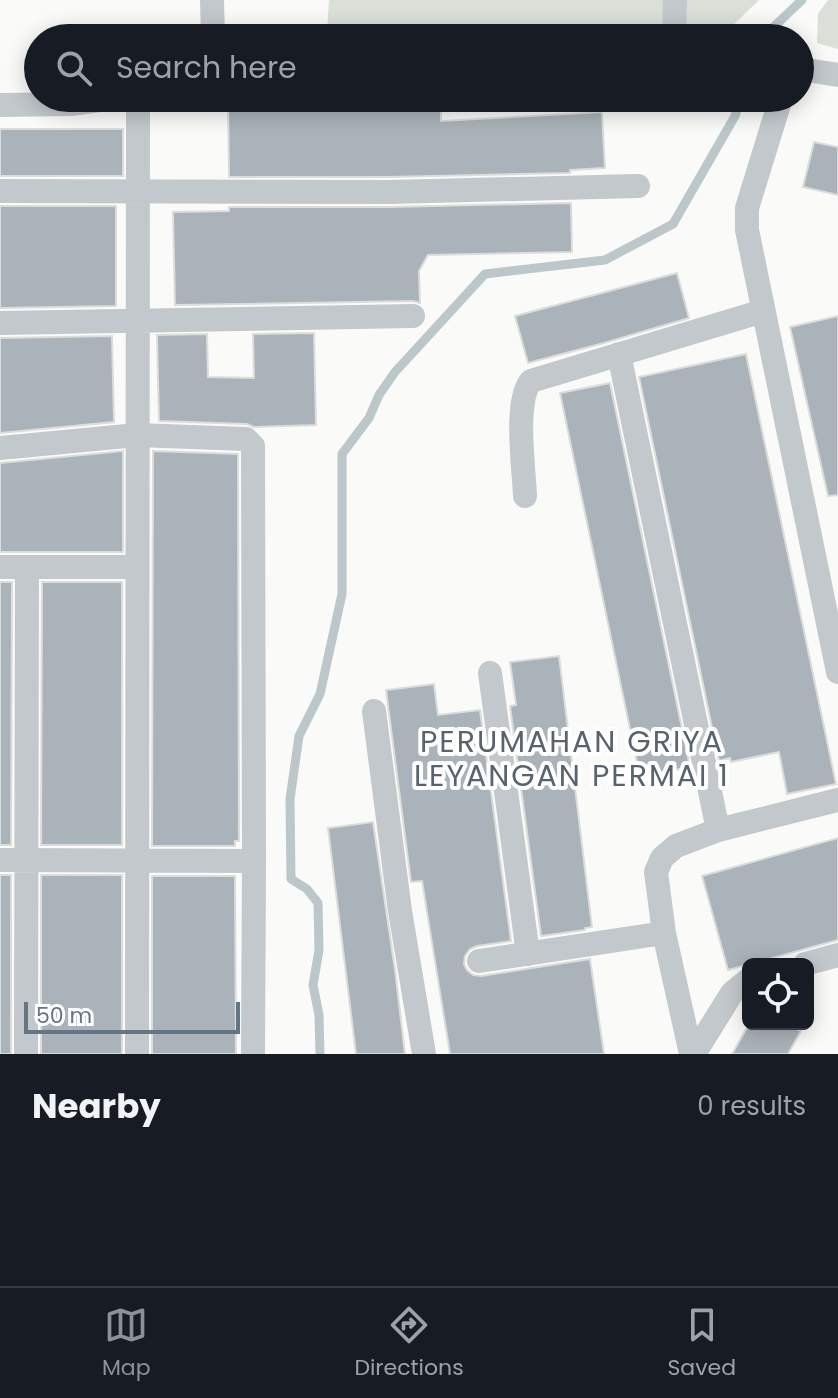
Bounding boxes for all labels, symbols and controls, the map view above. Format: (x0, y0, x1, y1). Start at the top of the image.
search box (24, 24, 814, 112)
icon: search (52, 46, 96, 90)
text: Search here (116, 46, 297, 89)
district label: PERUMAHAN GRIYA LEYANGAN PERMAI 1 (414, 720, 730, 797)
map controls (742, 958, 814, 1030)
button: locate (742, 958, 814, 1030)
scale bar (24, 998, 240, 1034)
text: 50 m (36, 1000, 92, 1031)
text: Nearby (32, 1082, 161, 1130)
text: 0 results (697, 1088, 806, 1124)
tab: Map (102, 1303, 151, 1384)
tab: Directions (354, 1303, 464, 1384)
tab: Saved (667, 1303, 736, 1384)

